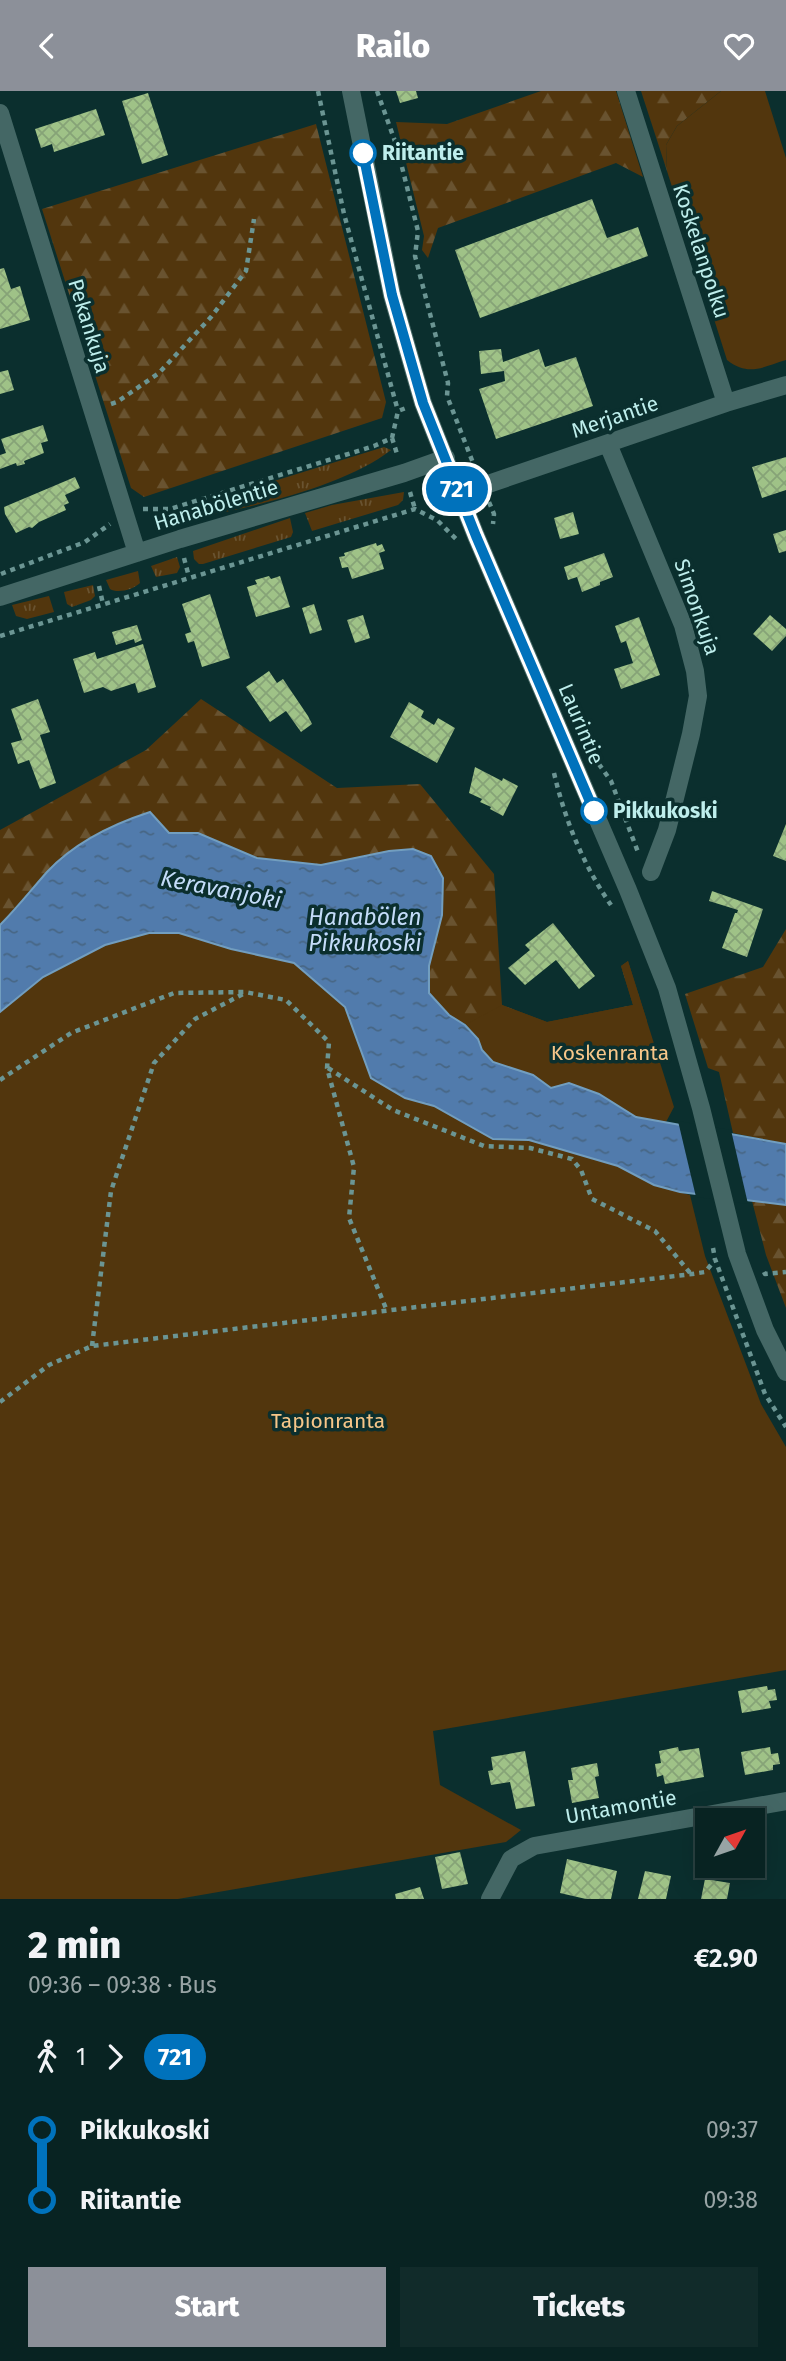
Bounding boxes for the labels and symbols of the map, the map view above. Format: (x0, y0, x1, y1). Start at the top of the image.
marker: Riitantie (350, 140, 376, 166)
place label: Riitantie (382, 140, 464, 166)
street label: Koskelanpolku (667, 181, 735, 321)
street label: Pekankuja (62, 276, 116, 376)
street label: Merjantie (568, 390, 662, 444)
line badge: 721 (417, 466, 497, 512)
street label: Hanabölentie (151, 474, 281, 536)
street label: Simonkuja (668, 555, 726, 659)
street label: Laurintie (552, 680, 610, 768)
marker: Pikkukoski (581, 798, 607, 824)
place label: Pikkukoski (613, 798, 718, 824)
water label: Keravanjoki (158, 864, 284, 915)
water label: Hanabölen Pikkukoski (308, 903, 422, 957)
park label: Koskenranta (551, 1040, 669, 1066)
park label: Tapionranta (271, 1408, 385, 1434)
street label: Untamontie (563, 1784, 679, 1830)
north arrow (695, 1808, 765, 1878)

